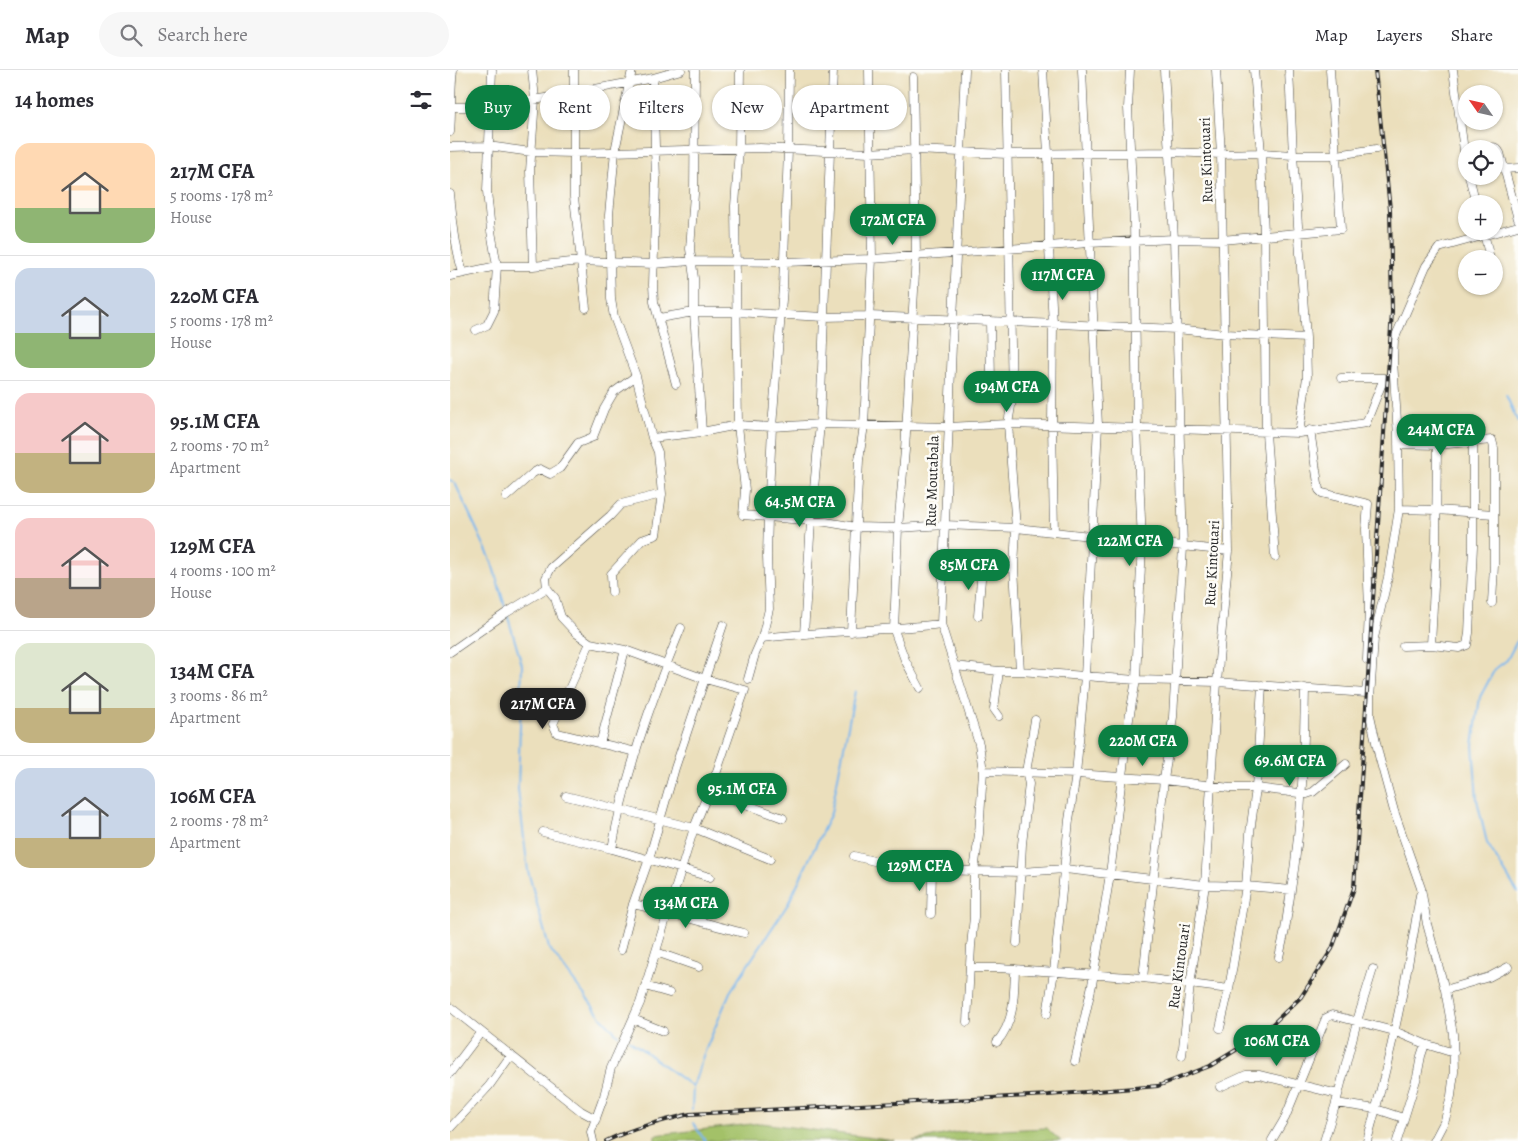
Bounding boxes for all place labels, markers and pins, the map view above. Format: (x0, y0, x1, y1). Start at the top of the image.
pin: 172M CFA (841, 204, 945, 246)
pin: 117M CFA (1011, 258, 1115, 301)
pin: 194M CFA (955, 370, 1059, 413)
pin: 244M CFA (1389, 414, 1493, 456)
pin: 64.5M CFA (743, 486, 857, 528)
pin: 122M CFA (1078, 524, 1182, 567)
pin: 85M CFA (923, 548, 1015, 591)
pin: 217M CFA (491, 688, 595, 730)
pin: 220M CFA (1091, 724, 1195, 767)
pin: 69.6M CFA (1233, 744, 1347, 787)
pin: 95.1M CFA (685, 772, 799, 815)
pin: 129M CFA (868, 850, 972, 892)
pin: 134M CFA (634, 886, 738, 929)
pin: 106M CFA (1225, 1024, 1329, 1067)

